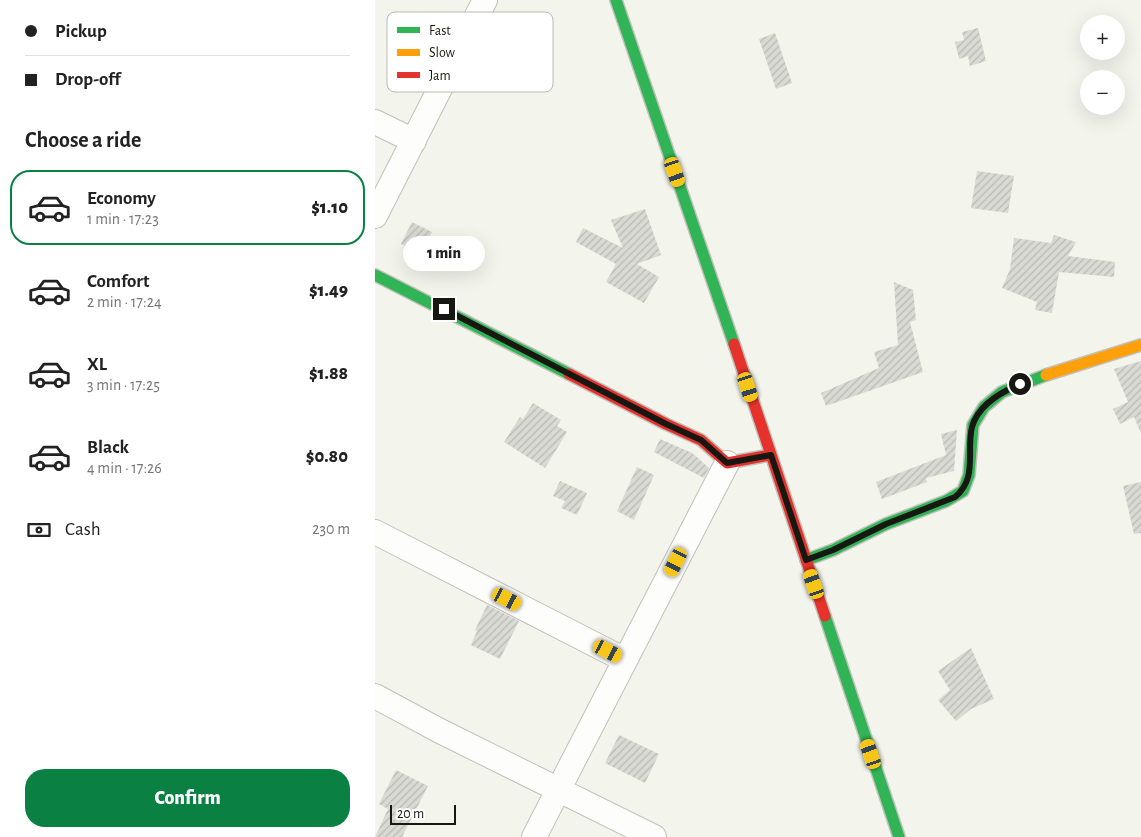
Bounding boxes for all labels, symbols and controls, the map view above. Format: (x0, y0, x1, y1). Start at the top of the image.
legend (387, 12, 553, 92)
map controls (1080, 15, 1125, 115)
button: + (1080, 15, 1125, 60)
text: Pickup (55, 22, 107, 41)
text: Fast (429, 24, 451, 38)
text: Slow (429, 46, 456, 60)
text: Jam (429, 69, 451, 83)
text: Drop-off (55, 70, 120, 89)
button: − (1080, 70, 1125, 115)
text: Choose a ride (25, 129, 141, 151)
car (663, 155, 686, 189)
icon: car (27, 185, 72, 230)
text: Economy (87, 189, 156, 208)
text: $1.10 (311, 198, 348, 217)
text: 1 min · 17:23 (87, 211, 159, 227)
callout: 1 min (403, 236, 485, 272)
text: 1 min (427, 245, 461, 261)
icon: car (27, 268, 72, 313)
text: Comfort (87, 272, 149, 291)
text: $1.49 (309, 281, 348, 300)
text: 2 min · 17:24 (87, 294, 162, 310)
route end (433, 298, 455, 320)
icon: car (27, 351, 72, 396)
text: XL (87, 355, 107, 374)
text: $1.88 (309, 364, 348, 383)
car (736, 370, 759, 404)
route start (1009, 373, 1031, 395)
text: 3 min · 17:25 (87, 377, 160, 393)
icon: car (27, 434, 72, 479)
text: Black (87, 438, 129, 457)
text: $0.80 (306, 447, 348, 466)
text: 4 min · 17:26 (87, 460, 162, 476)
icon: cash (25, 516, 53, 544)
text: Cash (65, 520, 101, 539)
text: 230 m (312, 521, 350, 537)
car (662, 545, 689, 579)
car (802, 567, 825, 601)
car (490, 586, 523, 612)
car (591, 638, 624, 664)
car (859, 737, 882, 771)
button: Confirm (25, 769, 350, 827)
scale bar (390, 802, 456, 825)
text: 20 m (397, 807, 424, 821)

